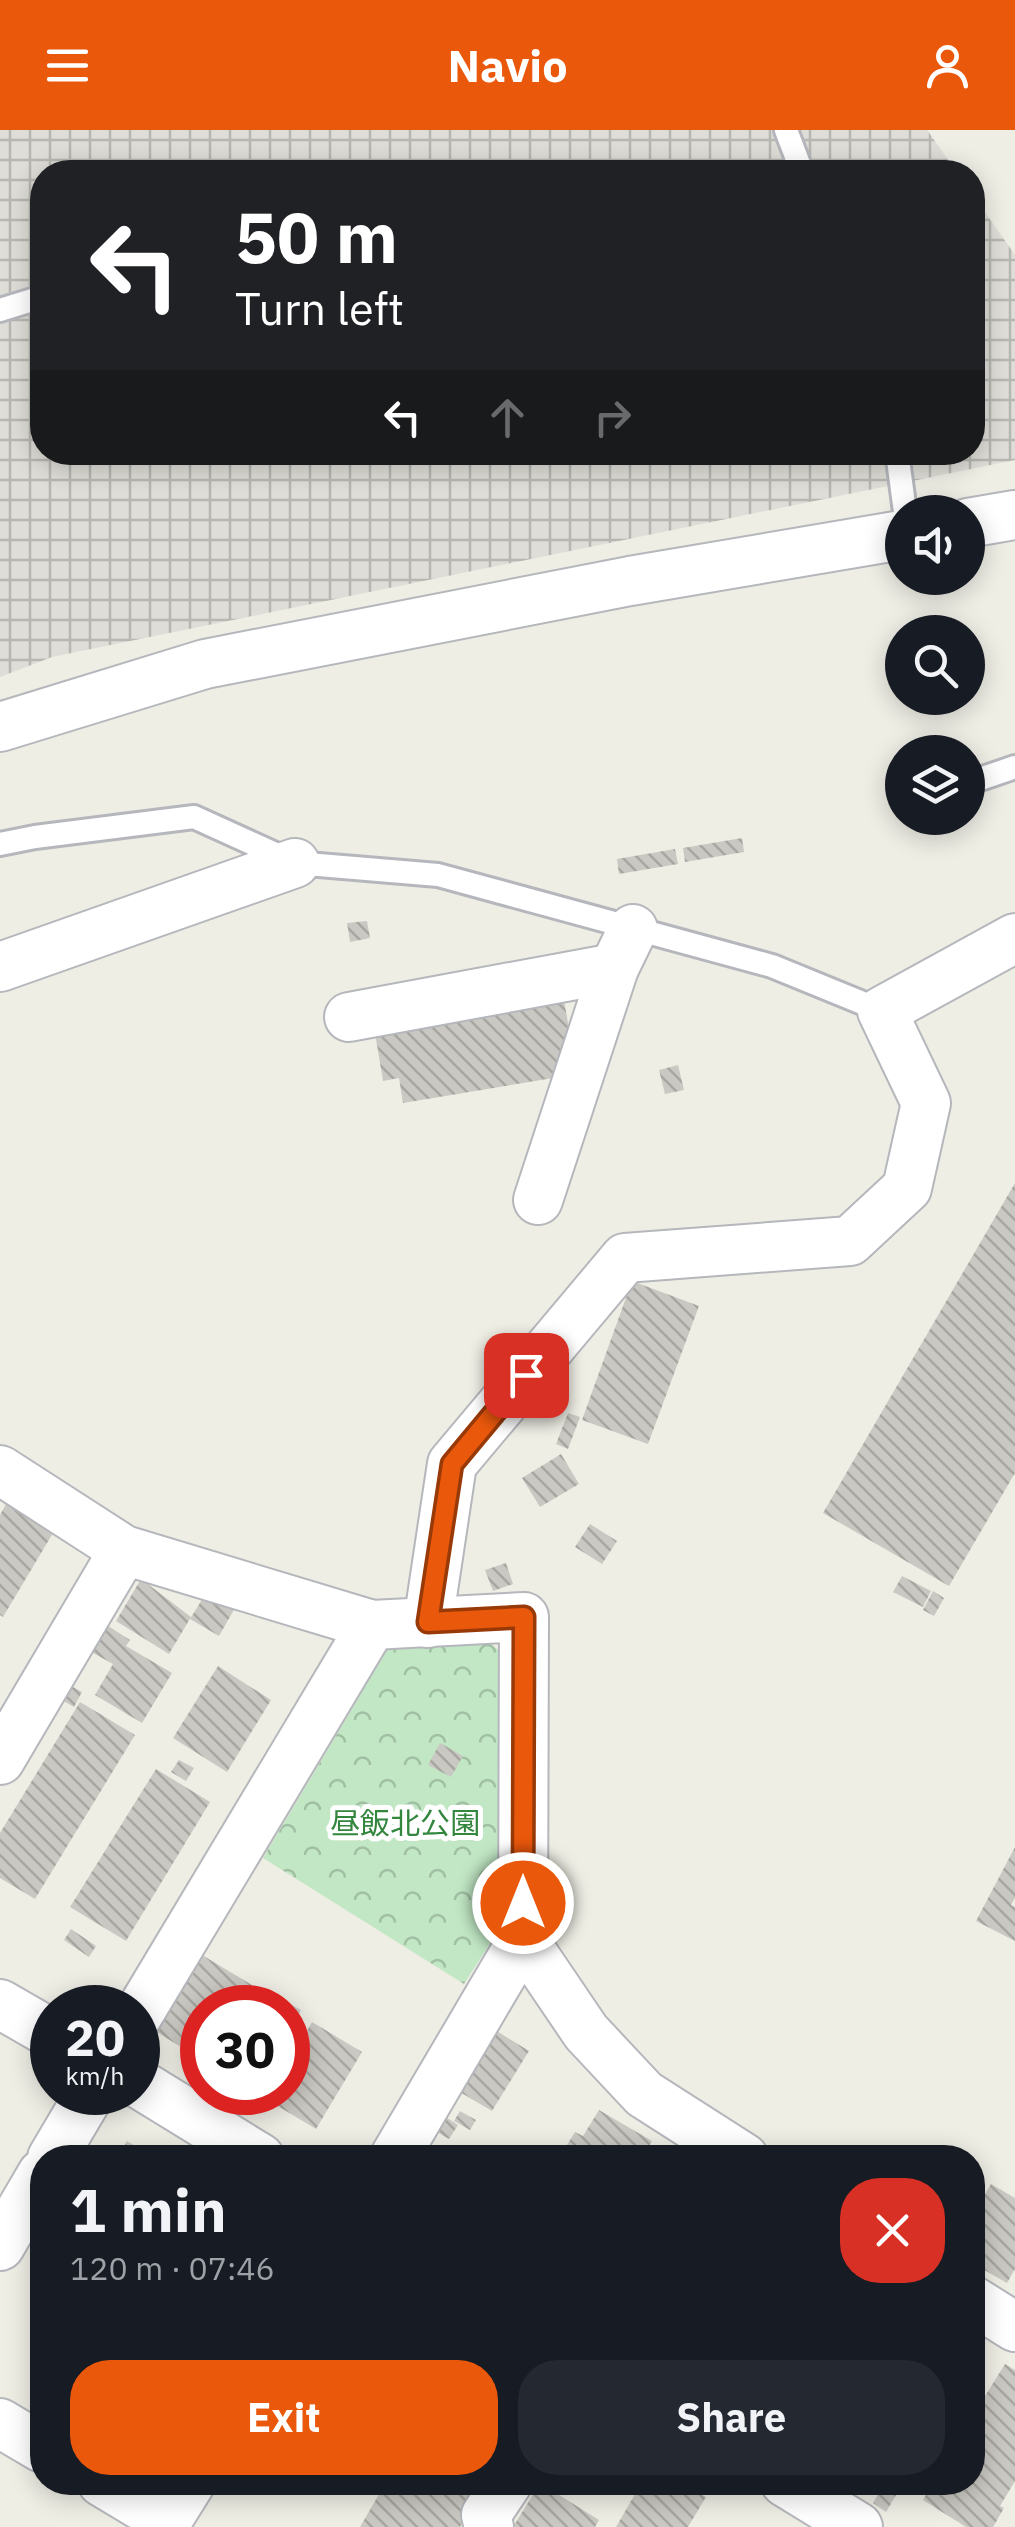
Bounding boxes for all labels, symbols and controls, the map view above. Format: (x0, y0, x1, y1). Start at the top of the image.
text: Navio (447, 36, 568, 94)
icon: menu (40, 38, 95, 93)
icon: person (920, 38, 975, 93)
text: 50 m (235, 191, 398, 282)
icon: left (70, 200, 200, 330)
text: Turn left (235, 279, 404, 337)
icon: left (375, 390, 430, 445)
icon: ahead (480, 390, 535, 445)
icon: right (585, 390, 640, 445)
map controls (885, 495, 985, 835)
button: sound (885, 495, 985, 595)
button: search (885, 615, 985, 715)
button: layers (885, 735, 985, 835)
pin (484, 1333, 569, 1418)
icon: arrive (499, 1348, 554, 1403)
park label: 昼飯北公園 (330, 1803, 480, 1842)
position arrow (471, 1851, 575, 1955)
speed limit sign: 30 (180, 1985, 310, 2115)
text: 20 (65, 2005, 125, 2070)
text: km/h (66, 2059, 124, 2092)
text: 1 min (70, 2170, 227, 2249)
button: close (840, 2178, 945, 2283)
text: 120 m · 07:46 (70, 2247, 275, 2289)
button: Exit (70, 2360, 498, 2475)
button: Share (518, 2360, 945, 2475)

